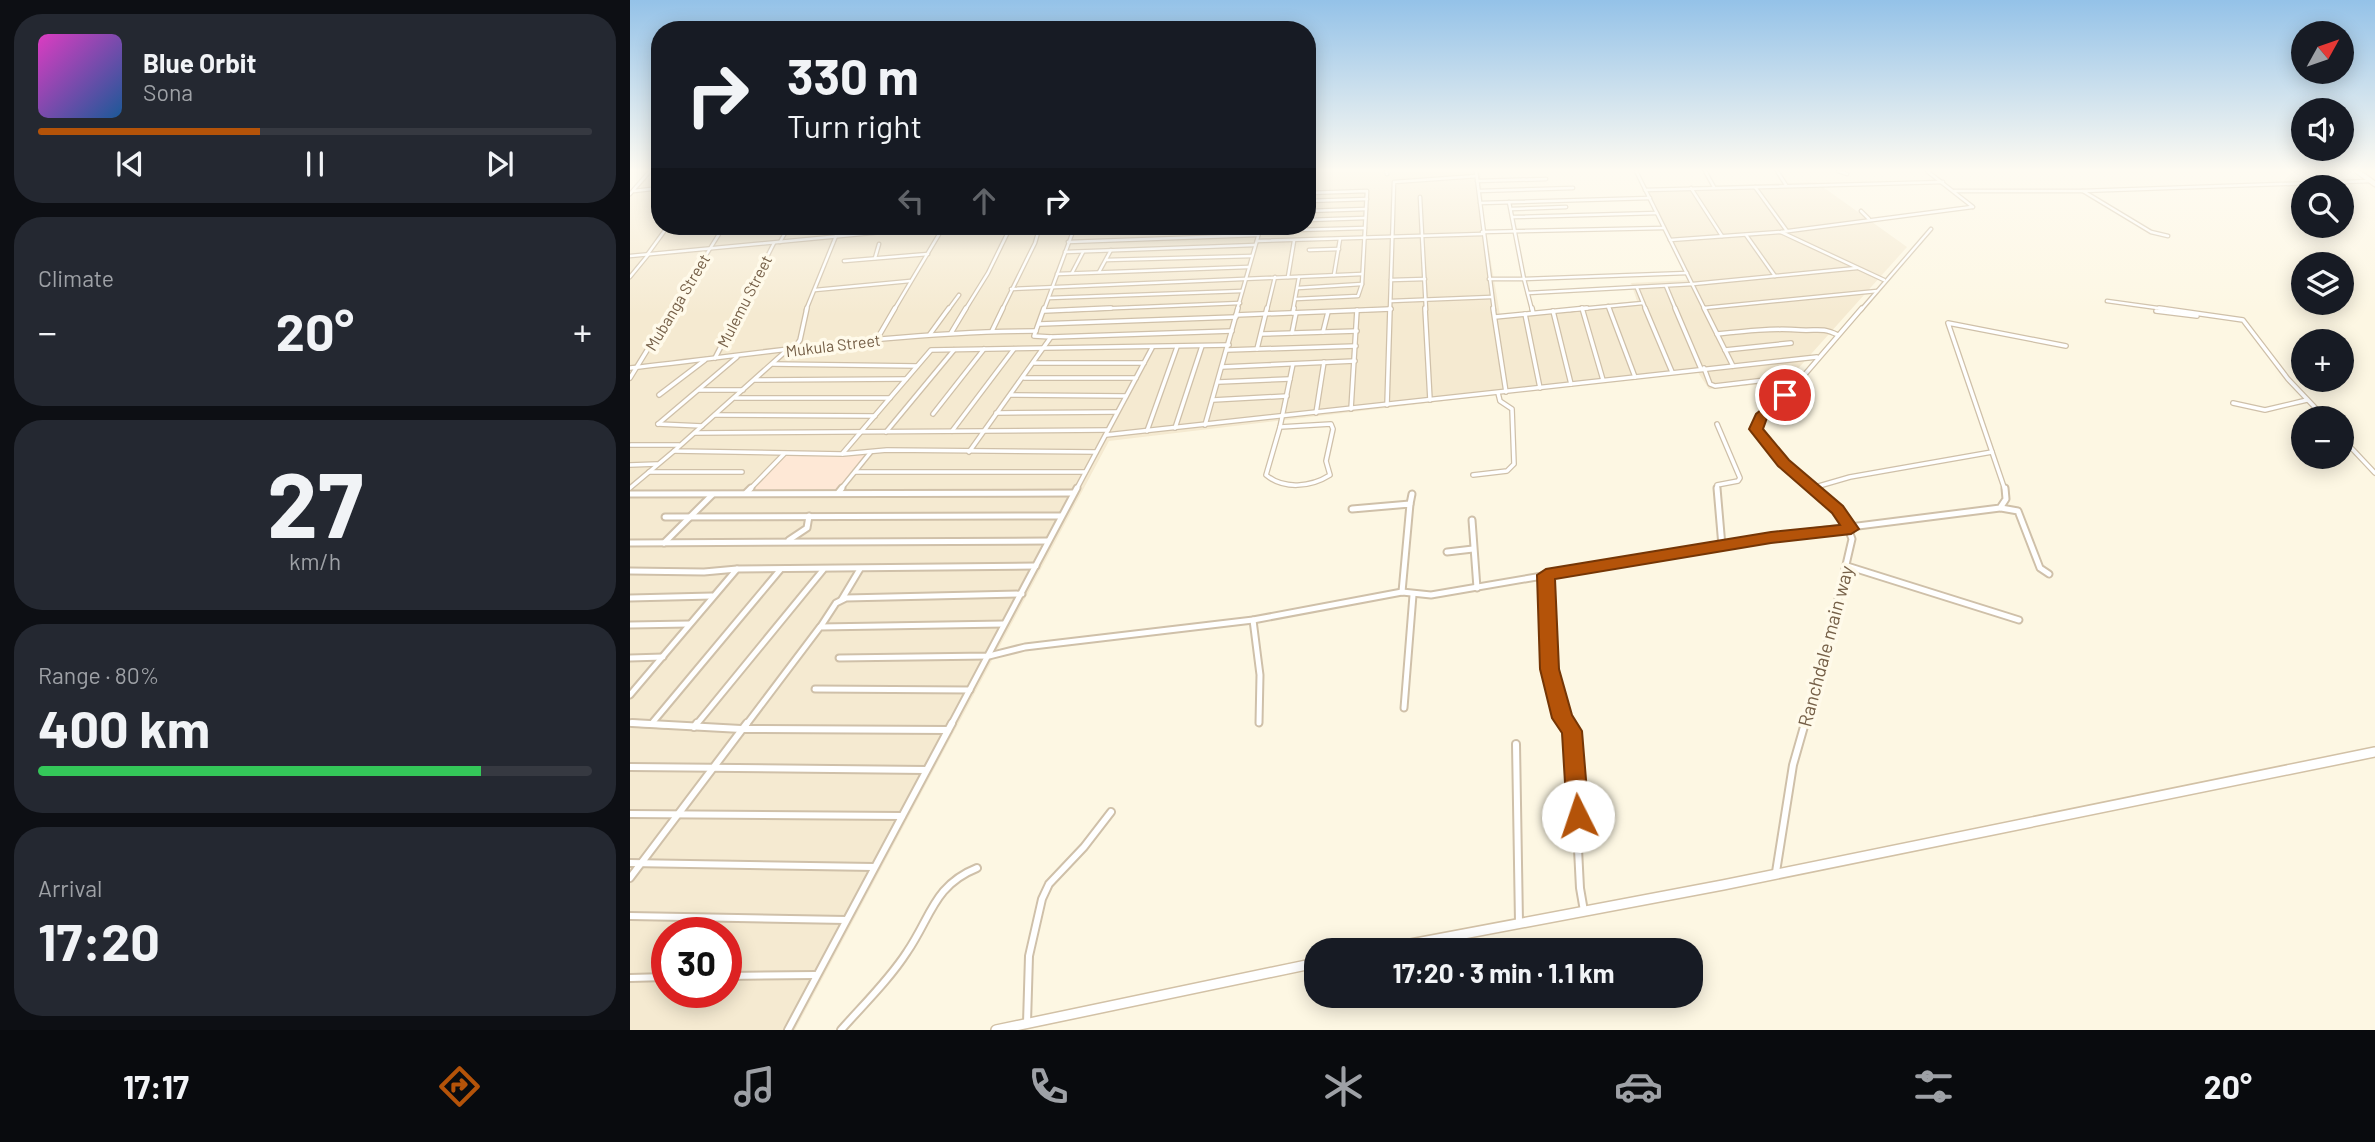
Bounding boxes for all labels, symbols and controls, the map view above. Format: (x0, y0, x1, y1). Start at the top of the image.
north arrow (2291, 21, 2354, 84)
map controls (2291, 21, 2354, 469)
text: 330 m (787, 46, 919, 105)
text: Blue Orbit (143, 47, 256, 78)
icon: right (672, 49, 763, 140)
text: Sona (143, 78, 193, 106)
button: sound (2291, 98, 2354, 161)
text: Turn right (787, 106, 922, 144)
icon: previous (111, 145, 149, 183)
icon: pause (296, 145, 334, 183)
icon: next (481, 145, 519, 183)
button: search (2291, 175, 2354, 238)
icon: left (892, 182, 930, 220)
icon: ahead (965, 182, 1003, 220)
icon: right (1038, 182, 1076, 220)
street label: Mubanga Street (641, 250, 713, 354)
street label: Mulemu Street (713, 252, 775, 350)
button: layers (2291, 252, 2354, 315)
text: Climate (38, 264, 114, 292)
text: 20° (276, 299, 354, 361)
text: − (38, 308, 57, 354)
text: + (573, 308, 592, 354)
button: + (2291, 329, 2354, 392)
street label: Mukula Street (785, 330, 881, 360)
pin (1755, 365, 1815, 425)
icon: arrive (1766, 376, 1804, 414)
button: − (2291, 406, 2354, 469)
text: 27 (267, 447, 363, 556)
text: km/h (289, 547, 341, 575)
street label: Ranchdale main way (1792, 563, 1858, 729)
text: Range · 80% (38, 661, 159, 689)
text: 400 km (38, 696, 210, 758)
position arrow (1541, 779, 1615, 853)
text: Arrival (38, 874, 102, 902)
text: 17:20 (38, 909, 160, 971)
speed limit sign: 30 (651, 917, 742, 1008)
text: 17:20 · 3 min · 1.1 km (1393, 957, 1614, 988)
icon: directions (435, 1062, 484, 1111)
icon: music (730, 1062, 779, 1111)
icon: phone (1024, 1062, 1073, 1111)
icon: climate (1319, 1062, 1368, 1111)
icon: car (1614, 1062, 1663, 1111)
icon: filters (1909, 1062, 1958, 1111)
text: 17:17 (123, 1067, 189, 1105)
text: 20° (2204, 1067, 2252, 1105)

